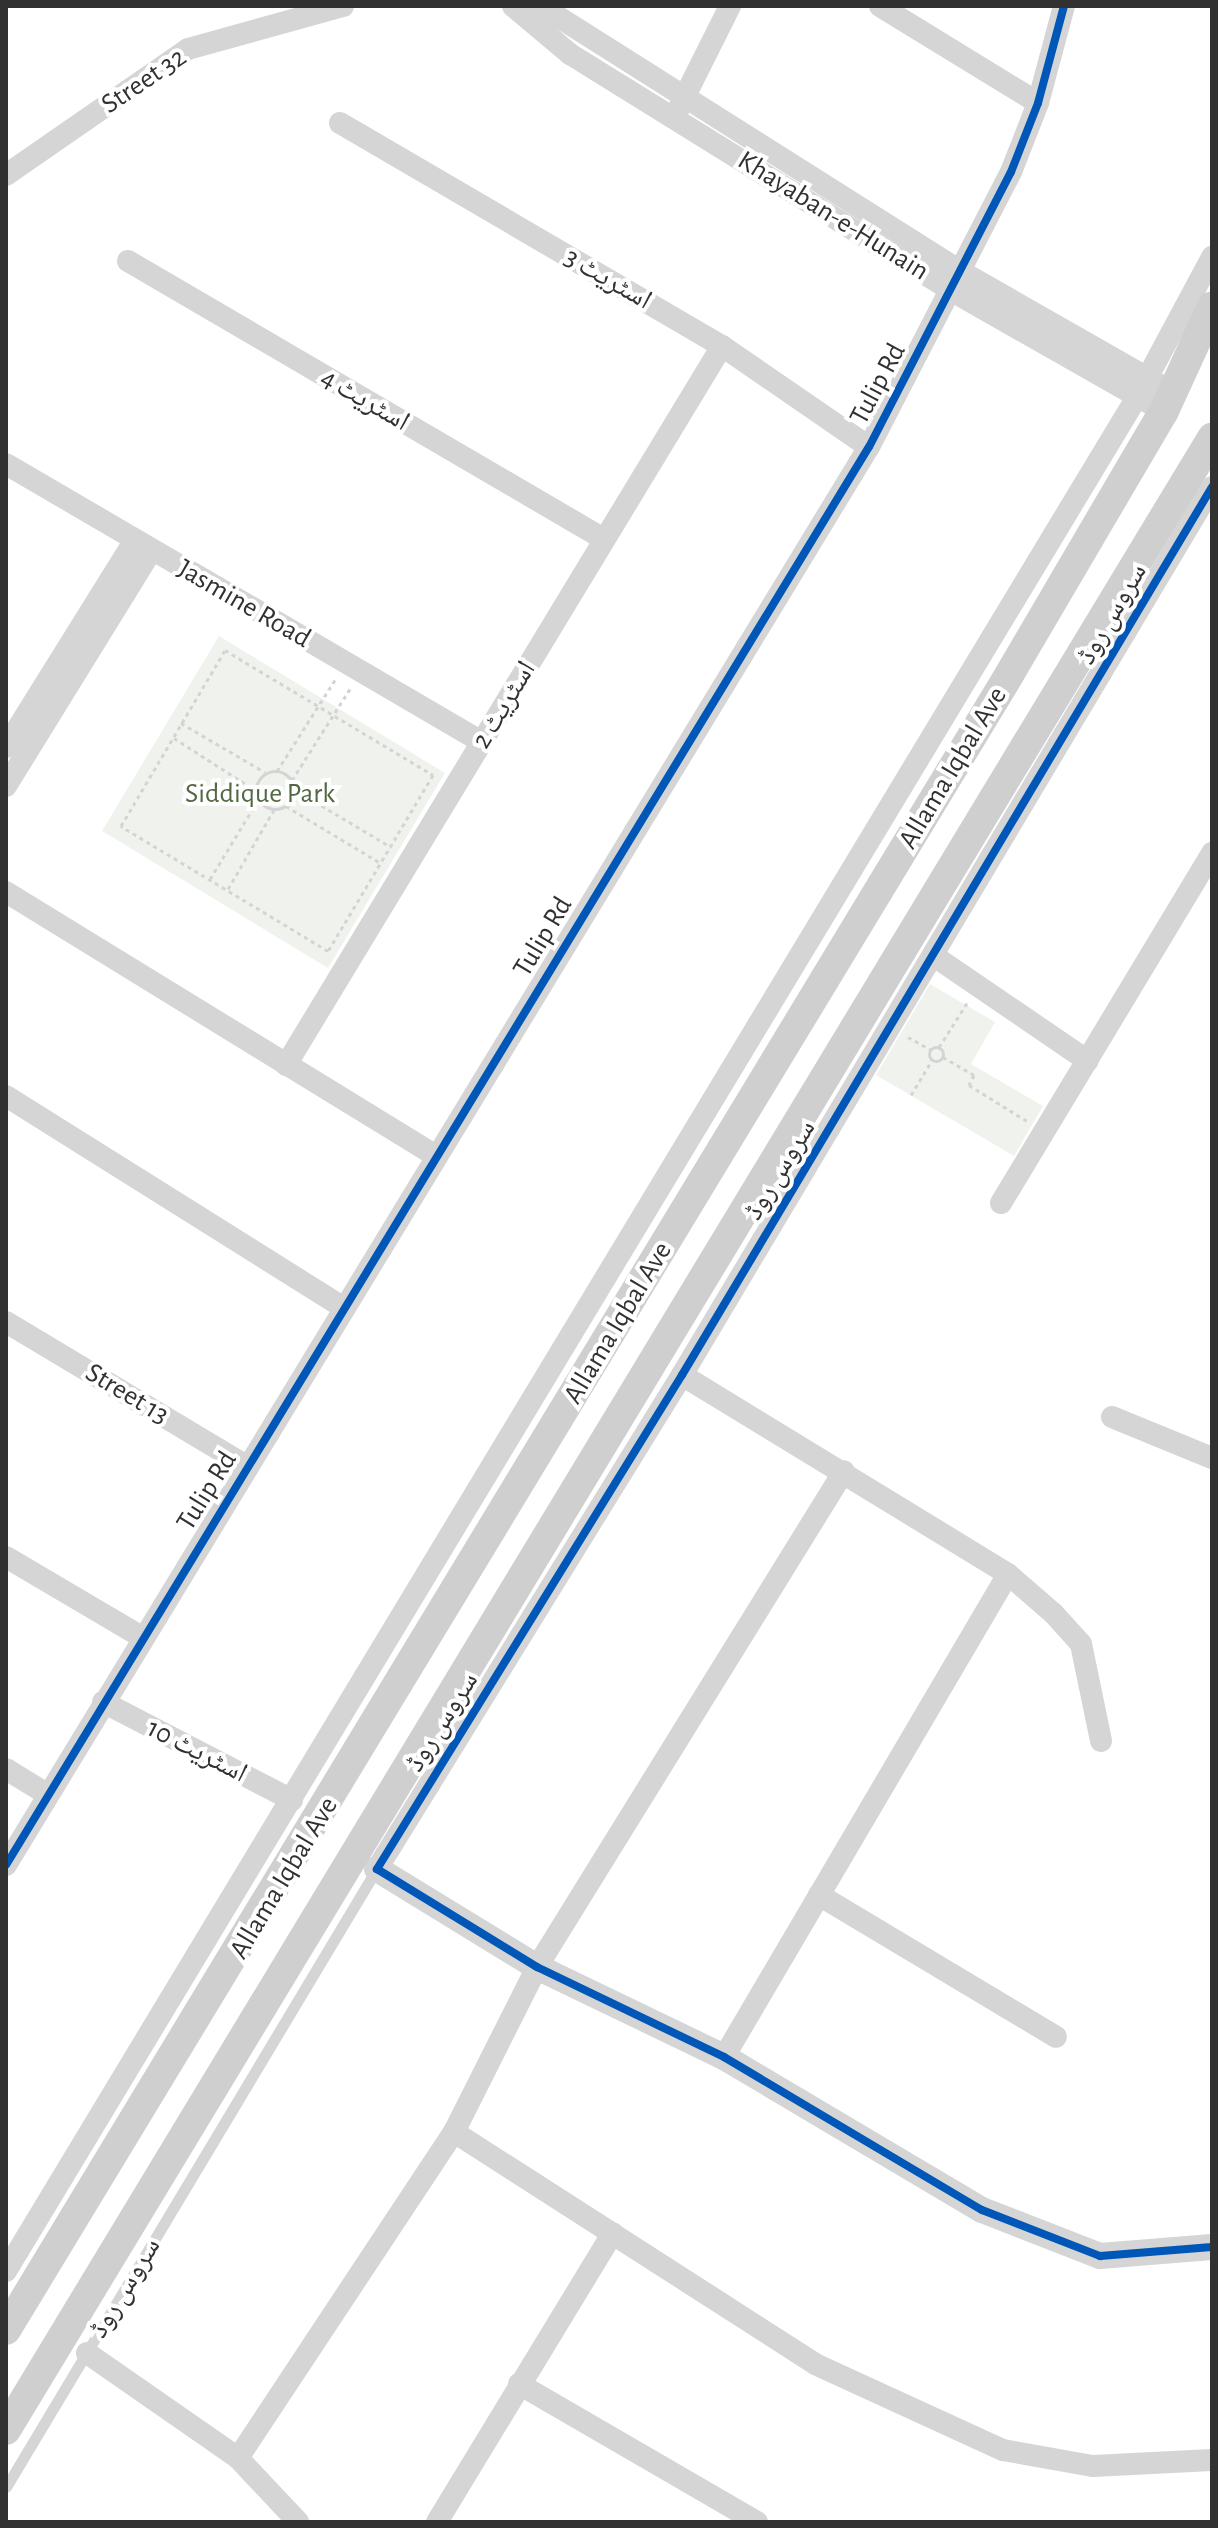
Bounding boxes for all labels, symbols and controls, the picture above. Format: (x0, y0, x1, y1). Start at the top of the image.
street label: Street 32 (95, 41, 193, 121)
street label: Khayaban-e-Hunain (731, 144, 935, 288)
street label: اسٹریٹ 3 (558, 241, 658, 317)
street label: Tulip Rd (843, 337, 913, 431)
street label: اسٹریٹ 4 (315, 361, 415, 439)
street label: Jasmine Road (171, 552, 317, 656)
street label: سروس روڈ (1070, 557, 1154, 671)
street label: اسٹریٹ 2 (465, 655, 543, 755)
street label: Allama Iqbal Ave (892, 681, 1014, 855)
park label: Siddique Park (185, 777, 335, 811)
street label: Tulip Rd (506, 891, 580, 983)
street label: سروس روڈ (737, 1114, 823, 1226)
street label: Allama Iqbal Ave (557, 1236, 679, 1410)
street label: Street 13 (79, 1356, 175, 1432)
street label: Tulip Rd (170, 1445, 244, 1537)
street label: سروس روڈ (398, 1666, 486, 1778)
street label: اسٹریٹ 10 (141, 1712, 253, 1790)
street label: Allama Iqbal Ave (223, 1791, 345, 1965)
street label: سروس روڈ (82, 2232, 168, 2344)

